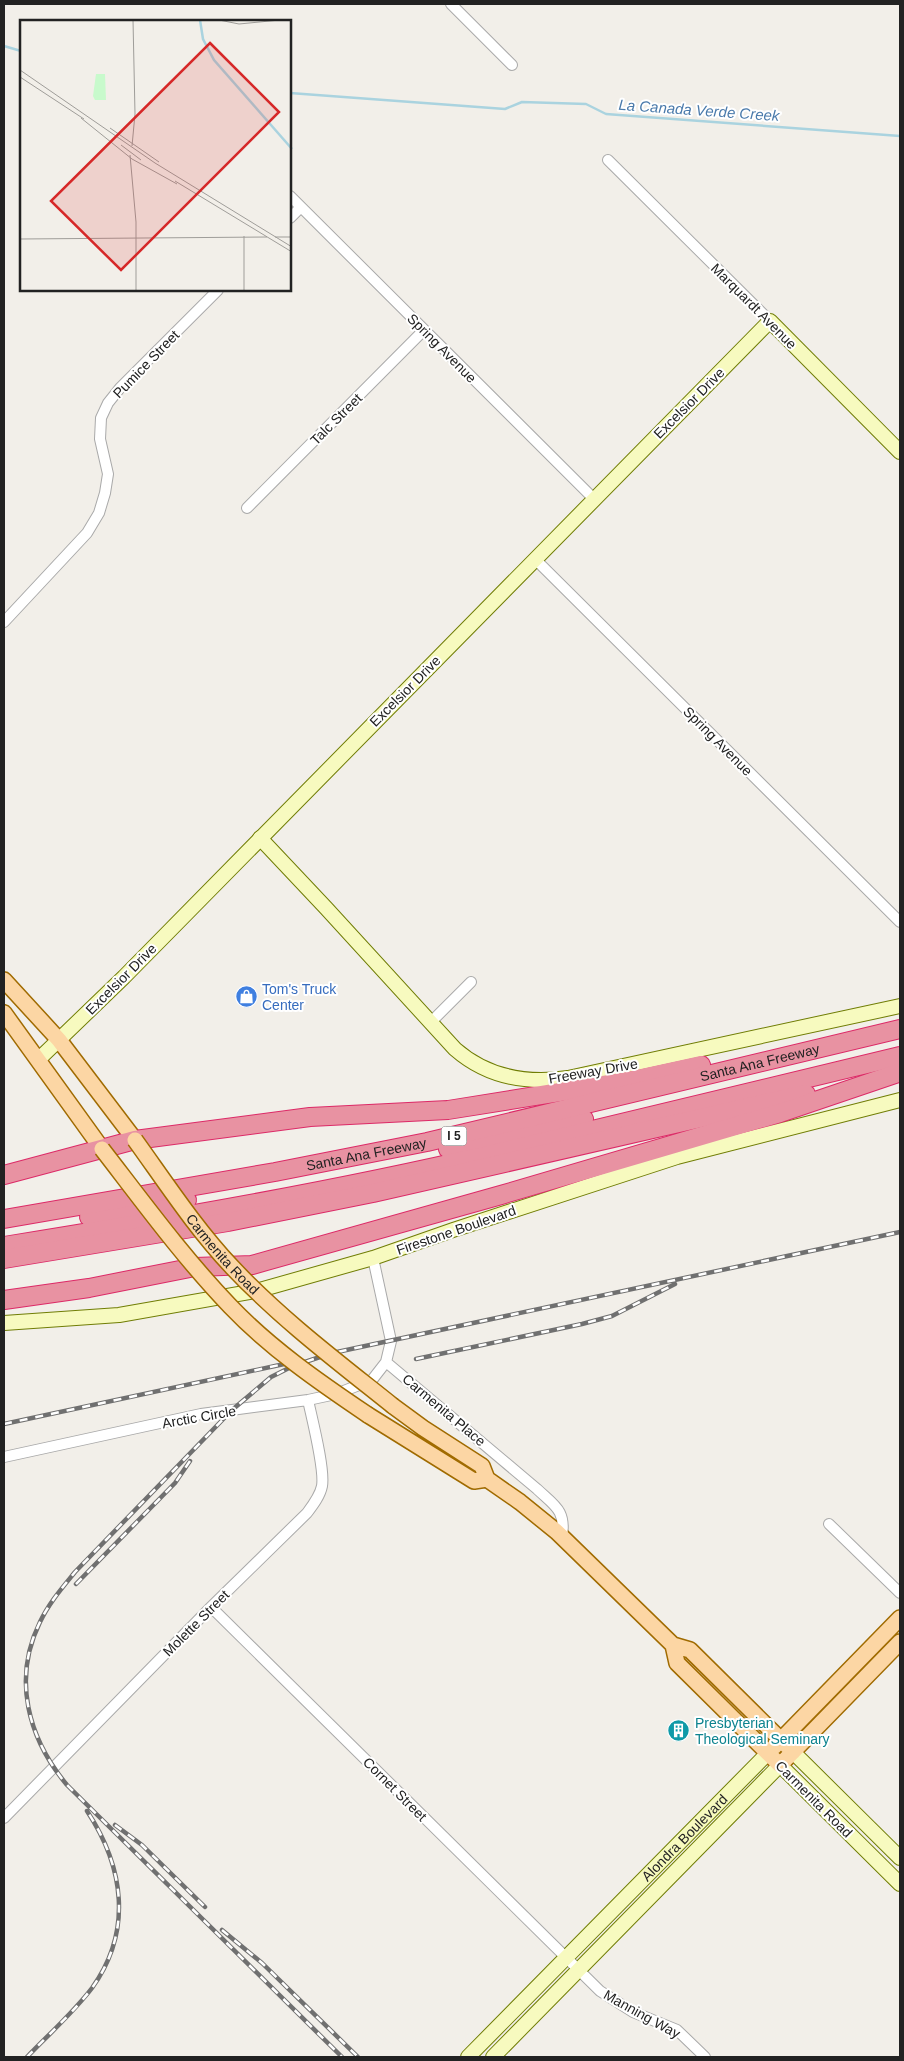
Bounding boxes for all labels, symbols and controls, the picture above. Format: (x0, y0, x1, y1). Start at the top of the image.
inset map (20, 20, 291, 291)
water label: La Canada Verde Creek (618, 96, 781, 124)
street label: Marquardt Avenue (708, 260, 800, 352)
street label: Spring Avenue (404, 310, 480, 386)
street label: Pumice Street (110, 327, 182, 401)
street label: Excelsior Drive (650, 364, 728, 442)
street label: Talc Street (307, 390, 365, 448)
street label: Excelsior Drive (366, 652, 444, 730)
street label: Spring Avenue (680, 703, 756, 779)
street label: Excelsior Drive (82, 940, 160, 1018)
place label: Tom's Truck Center (262, 981, 337, 1013)
shop icon: Tom's Truck Center (234, 985, 258, 1009)
street label: Santa Ana Freeway (698, 1041, 821, 1085)
street label: Freeway Drive (547, 1055, 639, 1087)
road number: I 5 (442, 1126, 466, 1146)
street label: Santa Ana Freeway (305, 1134, 428, 1174)
street label: Firestone Boulevard (394, 1202, 518, 1258)
street label: Carmenita Road (183, 1211, 262, 1298)
street label: Carmenita Place (399, 1371, 489, 1450)
street label: Arctic Circle (161, 1403, 237, 1431)
street label: Molette Street (160, 1586, 233, 1659)
place label: Presbyterian Theological Seminary (695, 1715, 830, 1747)
building icon: Presbyterian Theological Seminary (667, 1719, 691, 1743)
street label: Cornet Street (360, 1754, 430, 1824)
street label: Carmenita Road (772, 1757, 856, 1841)
street label: Alondra Boulevard (638, 1791, 731, 1884)
street label: Manning Way (601, 1986, 683, 2042)

